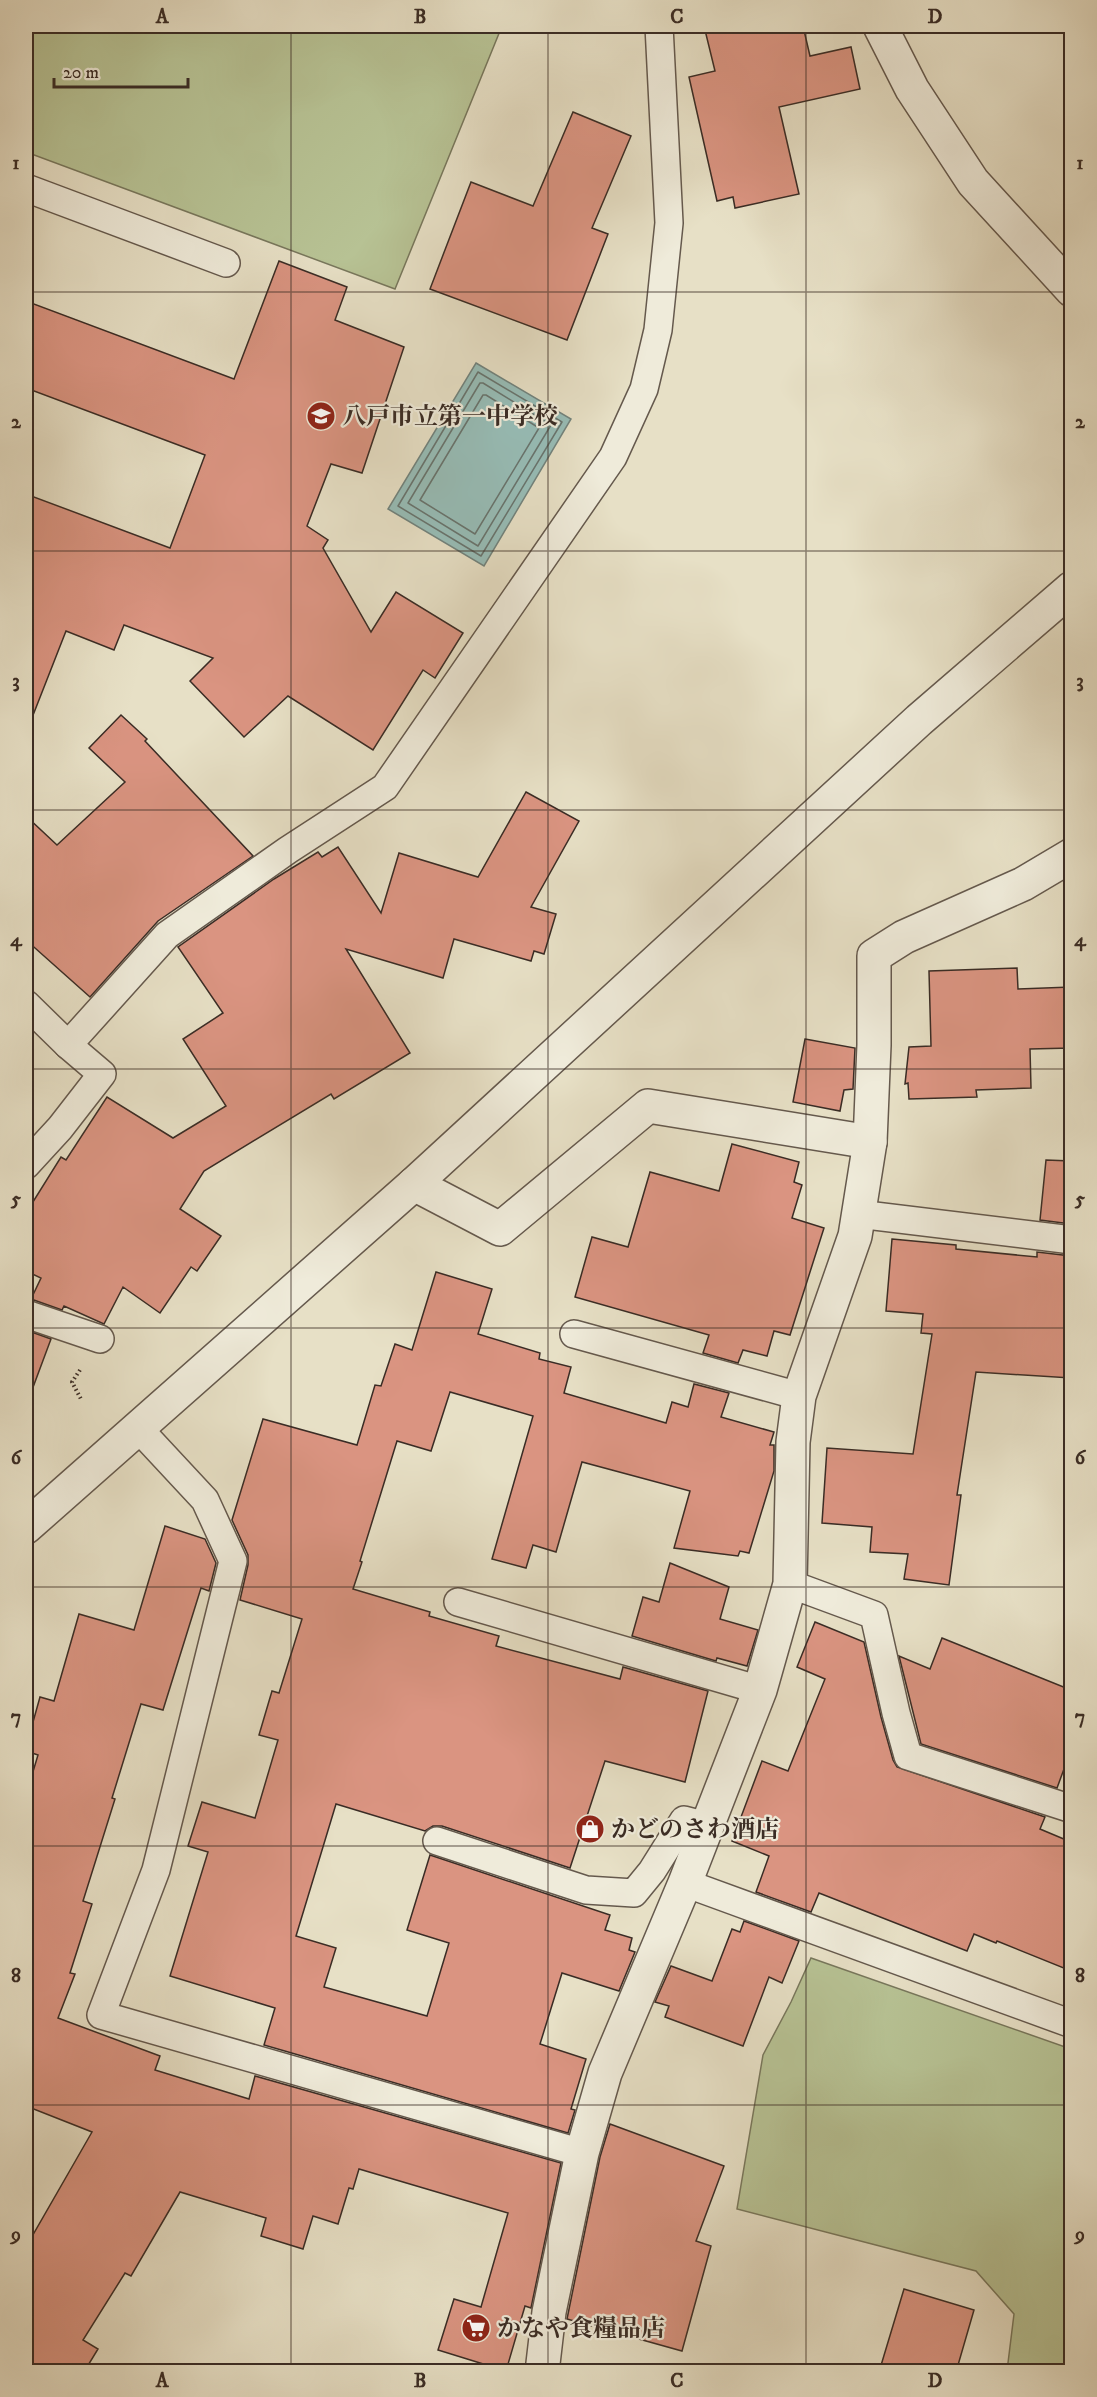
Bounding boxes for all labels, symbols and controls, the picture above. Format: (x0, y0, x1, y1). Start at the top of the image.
text: A (155, 5, 170, 30)
text: B (414, 5, 426, 30)
text: C (670, 5, 684, 30)
text: D (928, 5, 943, 30)
scale bar (54, 51, 188, 89)
text: 20 m (63, 62, 99, 84)
text: 1 (12, 151, 20, 176)
text: 1 (1076, 151, 1084, 176)
school or university icon: 八戸市立第一中学校 (305, 400, 337, 432)
place label: 八戸市立第一中学校 (342, 402, 558, 432)
text: 2 (11, 410, 22, 435)
text: 2 (1075, 410, 1086, 435)
text: 3 (12, 669, 20, 694)
text: 3 (1076, 669, 1084, 694)
text: 4 (10, 928, 23, 953)
text: 4 (1074, 928, 1087, 953)
text: 5 (10, 1187, 21, 1212)
text: 5 (1074, 1187, 1085, 1212)
text: 6 (11, 1446, 23, 1471)
text: 6 (1075, 1446, 1087, 1471)
text: 7 (11, 1705, 21, 1730)
text: 7 (1075, 1705, 1085, 1730)
shop icon: かどのさわ酒店 (574, 1813, 606, 1845)
place label: かどのさわ酒店 (611, 1815, 779, 1845)
text: 8 (11, 1964, 21, 1989)
text: 8 (1075, 1964, 1085, 1989)
text: 9 (9, 2223, 21, 2248)
text: 9 (1073, 2223, 1085, 2248)
supermarket icon: かなや食糧品店 (460, 2312, 492, 2344)
place label: かなや食糧品店 (497, 2314, 665, 2344)
text: A (155, 2369, 170, 2394)
text: B (414, 2369, 426, 2394)
text: C (670, 2369, 684, 2394)
text: D (928, 2369, 943, 2394)

